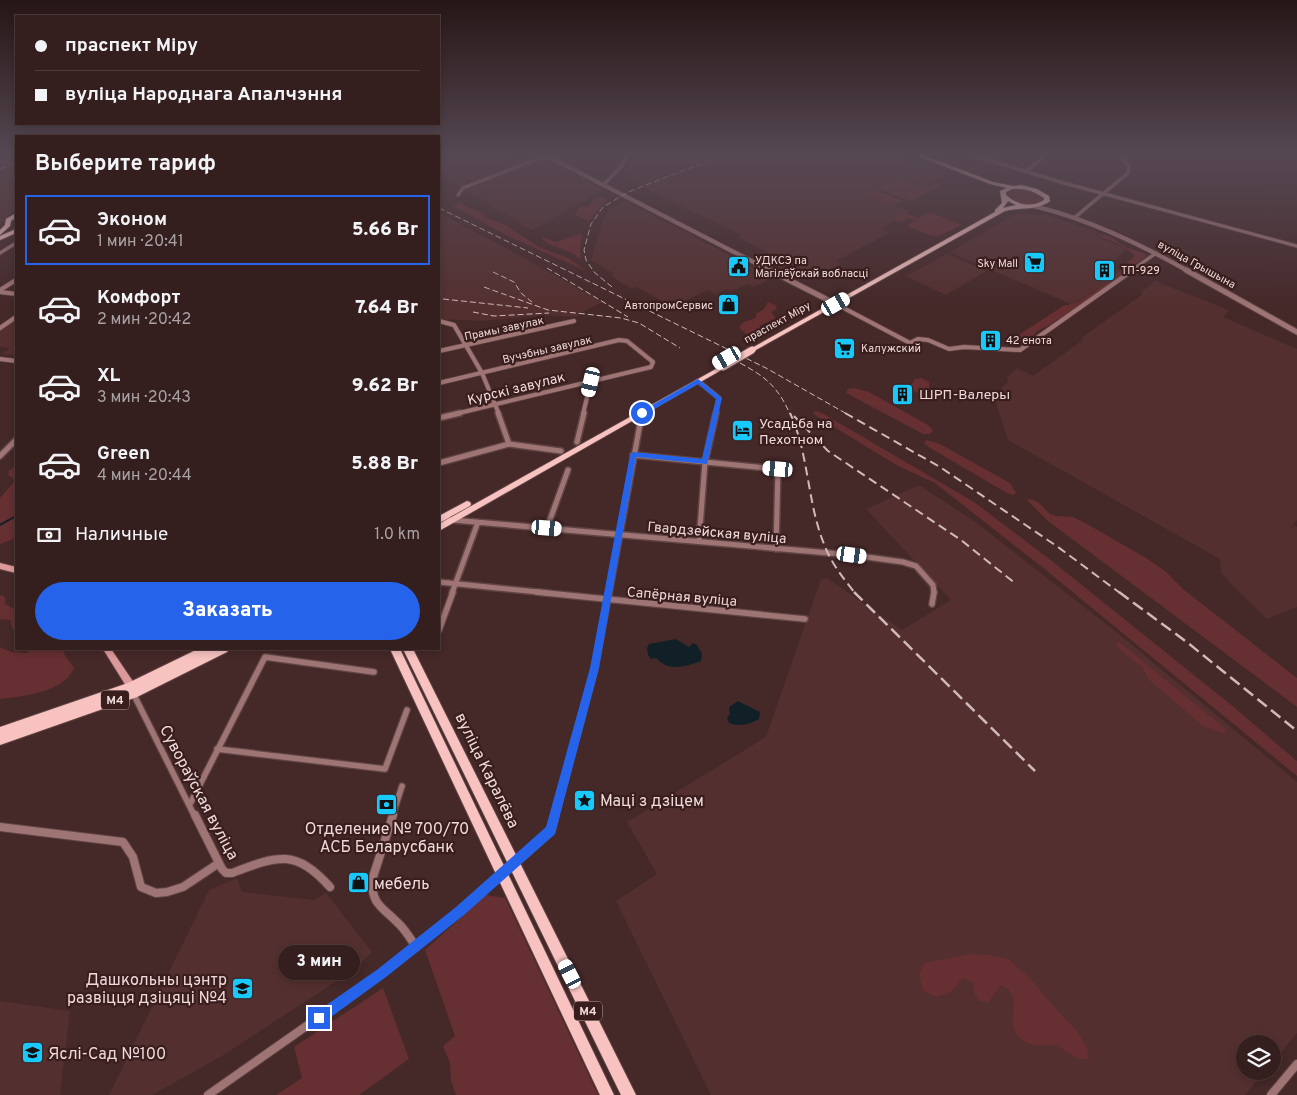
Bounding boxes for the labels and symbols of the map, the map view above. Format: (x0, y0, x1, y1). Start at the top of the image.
street label: вуліца Грышына (1155, 238, 1238, 292)
supermarket icon: Sky Mall (1022, 251, 1046, 275)
public building icon: УДКСЭ па Магілёўскай вобласці (727, 254, 751, 278)
place label: УДКСЭ па Магілёўскай вобласці (755, 254, 868, 281)
place label: Sky Mall (977, 257, 1018, 271)
building icon: ТП-929 (1093, 258, 1117, 282)
place label: ТП-929 (1121, 264, 1160, 278)
car (819, 290, 852, 318)
shop icon: АвтопромСервис (717, 293, 741, 317)
place label: АвтопромСервис (624, 299, 713, 313)
street label: праспект Міру (742, 299, 813, 347)
street label: Прамы завулак (463, 314, 545, 344)
building icon: 42 енота (978, 328, 1002, 352)
street label: Вучэбны завулак (501, 333, 593, 367)
place label: 42 енота (1006, 334, 1052, 348)
supermarket icon: Калужский (833, 336, 857, 360)
place label: Калужский (861, 342, 921, 356)
car (710, 344, 743, 372)
car (580, 366, 601, 398)
street label: Курскі завулак (466, 369, 567, 410)
building icon: ШРП-Валеры (891, 382, 915, 406)
place label: ШРП-Валеры (919, 387, 1010, 404)
route start (631, 402, 653, 424)
place label: Усадьба на Пехотном (759, 416, 833, 449)
hotel icon: Усадьба на Пехотном (731, 419, 755, 443)
car (762, 460, 793, 478)
car (531, 519, 562, 537)
street label: Гвардзейская вуліца (647, 519, 787, 548)
car (836, 545, 867, 565)
street label: Сапёрная вуліца (626, 584, 738, 611)
road number: М4 (101, 690, 129, 710)
street label: вуліца Каралёва (450, 710, 523, 832)
street label: Сувораўская вуліца (154, 722, 242, 864)
place icon: Маці з дзіцем (572, 788, 596, 812)
bank icon: Отделение № 700/70 АСБ Беларусбанк (375, 792, 399, 816)
place label: Маці з дзіцем (600, 792, 704, 812)
place label: Отделение № 700/70 АСБ Беларусбанк (305, 820, 469, 858)
shop icon: мебель (346, 871, 370, 895)
place label: мебель (374, 875, 430, 895)
callout: 3 мин (278, 946, 360, 980)
car (556, 957, 583, 991)
place label: Дашкольны цэнтр развіцця дзіцяці №4 (67, 971, 227, 1009)
school or university icon: Дашкольны цэнтр развіцця дзіцяці №4 (231, 976, 255, 1000)
road number: М4 (574, 1001, 602, 1020)
route end (308, 1007, 330, 1029)
school or university icon: Яслі-Сад №100 (20, 1041, 44, 1065)
place label: Яслі-Сад №100 (48, 1045, 166, 1065)

